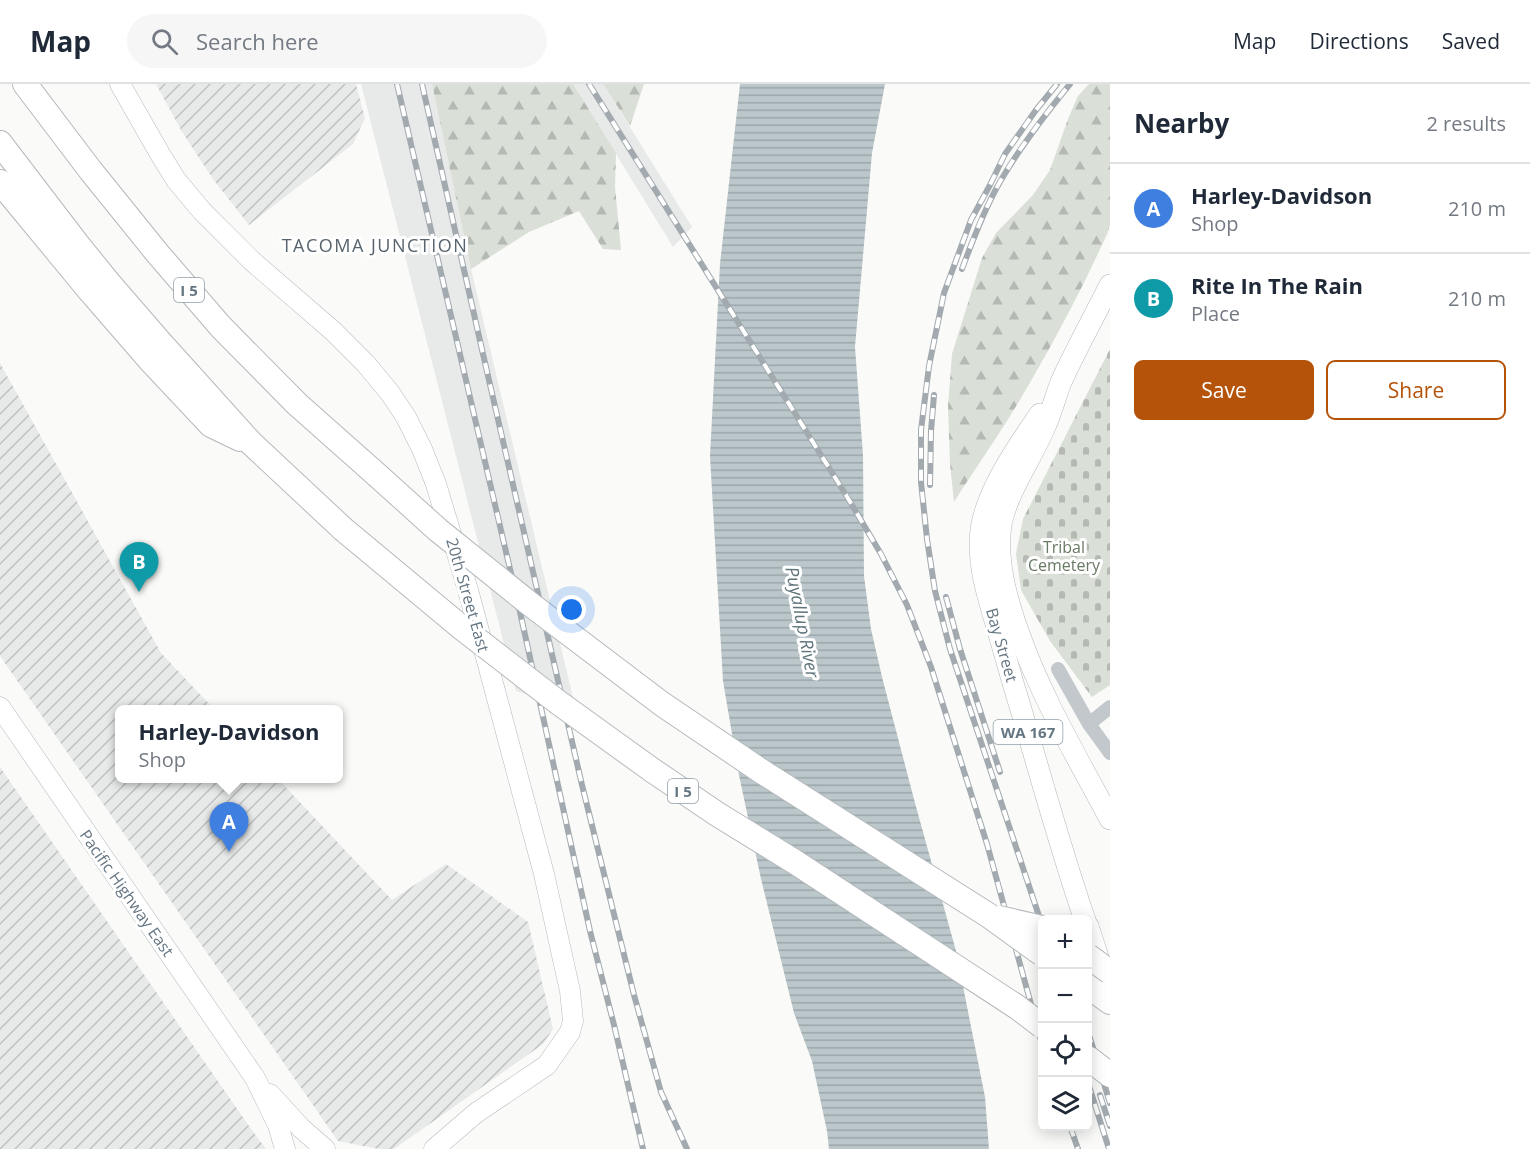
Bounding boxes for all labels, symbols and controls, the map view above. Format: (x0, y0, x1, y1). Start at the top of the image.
search box (127, 14, 547, 68)
text: Map (30, 22, 91, 60)
icon: search (148, 25, 181, 58)
text: Search here (196, 26, 319, 56)
text: Map (1233, 27, 1276, 55)
text: Directions (1309, 27, 1409, 55)
text: Saved (1442, 27, 1500, 55)
text: Nearby (1134, 105, 1229, 141)
text: 2 results (1426, 110, 1506, 137)
text: Harley-Davidson (1191, 180, 1372, 210)
text: A (1147, 195, 1160, 222)
text: 210 m (1448, 195, 1506, 222)
text: Shop (1191, 210, 1239, 237)
district label: TACOMA JUNCTION (282, 233, 468, 257)
text: Rite In The Rain (1191, 270, 1363, 300)
road number: I 5 (174, 278, 204, 302)
text: B (1147, 285, 1160, 312)
text: 210 m (1448, 285, 1506, 312)
text: Place (1191, 300, 1240, 327)
button: Save (1134, 360, 1314, 420)
button: Share (1326, 360, 1506, 420)
street label: 20th Street East (441, 535, 495, 655)
park label: Tribal Cemetery (1028, 536, 1101, 576)
pin: B (120, 542, 158, 592)
water label: Puyallup River (780, 564, 826, 680)
your location (557, 595, 586, 624)
street label: Bay Street (981, 605, 1023, 685)
popup (115, 705, 343, 783)
text: Harley-Davidson (138, 716, 320, 746)
road number: WA 167 (994, 720, 1062, 744)
text: Shop (138, 746, 186, 773)
road number: I 5 (668, 779, 698, 803)
pin: A (210, 802, 248, 852)
street label: Pacific Highway East (75, 825, 179, 961)
map controls (1038, 915, 1092, 1131)
button: + (1038, 915, 1092, 969)
button: − (1038, 969, 1092, 1023)
button: locate (1038, 1023, 1092, 1077)
button: layers (1038, 1077, 1092, 1131)

